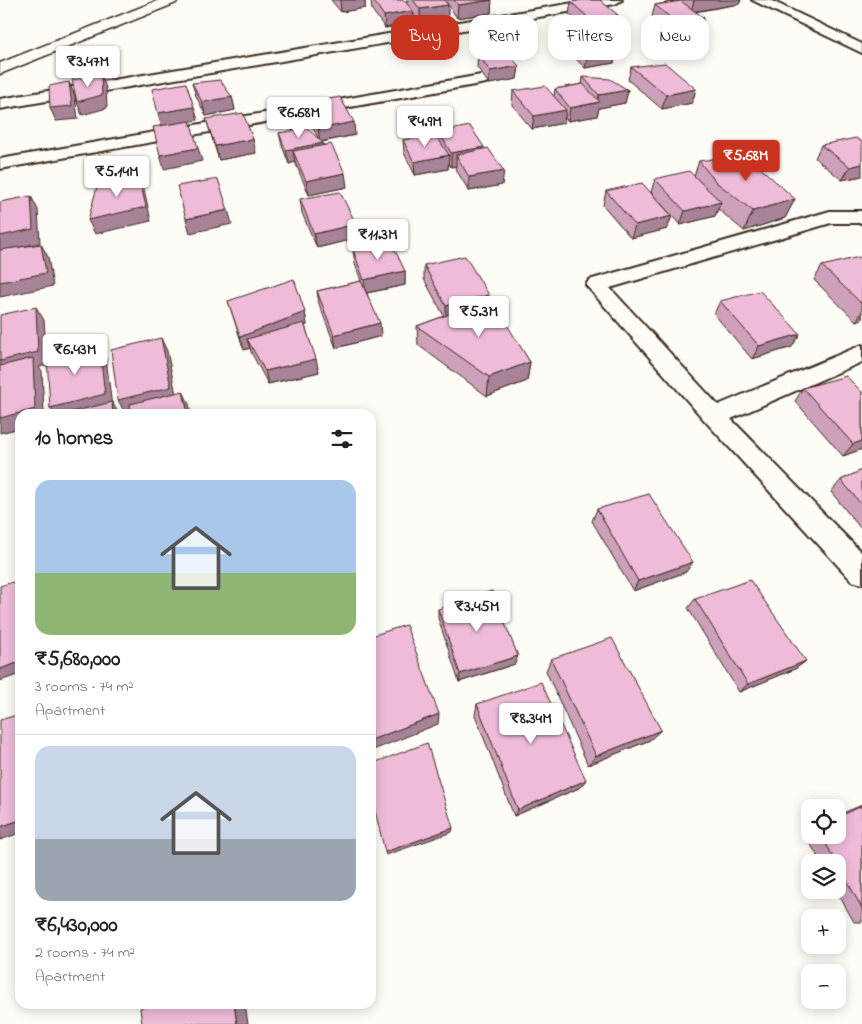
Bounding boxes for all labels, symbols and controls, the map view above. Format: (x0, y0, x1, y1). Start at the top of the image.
chip: Buy (391, 15, 459, 60)
chip: Rent (469, 15, 538, 60)
chip: Filters (548, 15, 631, 60)
chip: New (641, 15, 709, 60)
pin: ₹3.47M (47, 46, 129, 88)
text: ₹3.47M (67, 50, 109, 74)
pin: ₹6.68M (258, 96, 340, 139)
text: ₹6.68M (278, 101, 320, 125)
pin: ₹4.9M (390, 106, 460, 148)
text: ₹4.9M (408, 110, 442, 134)
pin: ₹5.68M (705, 140, 787, 182)
text: ₹5.68M (724, 144, 768, 168)
pin: ₹5.14M (76, 156, 158, 198)
text: ₹5.14M (95, 160, 139, 184)
pin: ₹11.3M (337, 218, 419, 261)
text: ₹11.3M (358, 223, 398, 247)
pin: ₹5.3M (444, 296, 514, 338)
text: ₹5.3M (460, 300, 498, 324)
pin: ₹6.43M (34, 334, 116, 376)
text: ₹6.43M (54, 338, 96, 362)
text: 10 homes (35, 424, 113, 454)
icon: filters (328, 425, 356, 453)
icon: home (151, 513, 241, 603)
pin: ₹3.45M (436, 590, 518, 633)
text: ₹3.45M (455, 595, 499, 619)
text: ₹5,680,000 (35, 645, 120, 675)
text: 3 rooms · 74 m² (35, 675, 134, 699)
text: Apartment (35, 699, 105, 723)
pin: ₹8.34M (490, 702, 572, 745)
text: ₹8.34M (510, 707, 552, 731)
icon: home (151, 778, 241, 868)
map controls (801, 799, 846, 1009)
button: locate (801, 799, 846, 844)
button: layers (801, 854, 846, 899)
button: + (801, 909, 846, 954)
text: ₹6,430,000 (35, 911, 118, 941)
text: 2 rooms · 74 m² (35, 941, 135, 965)
button: − (801, 964, 846, 1009)
text: Apartment (35, 965, 105, 989)

